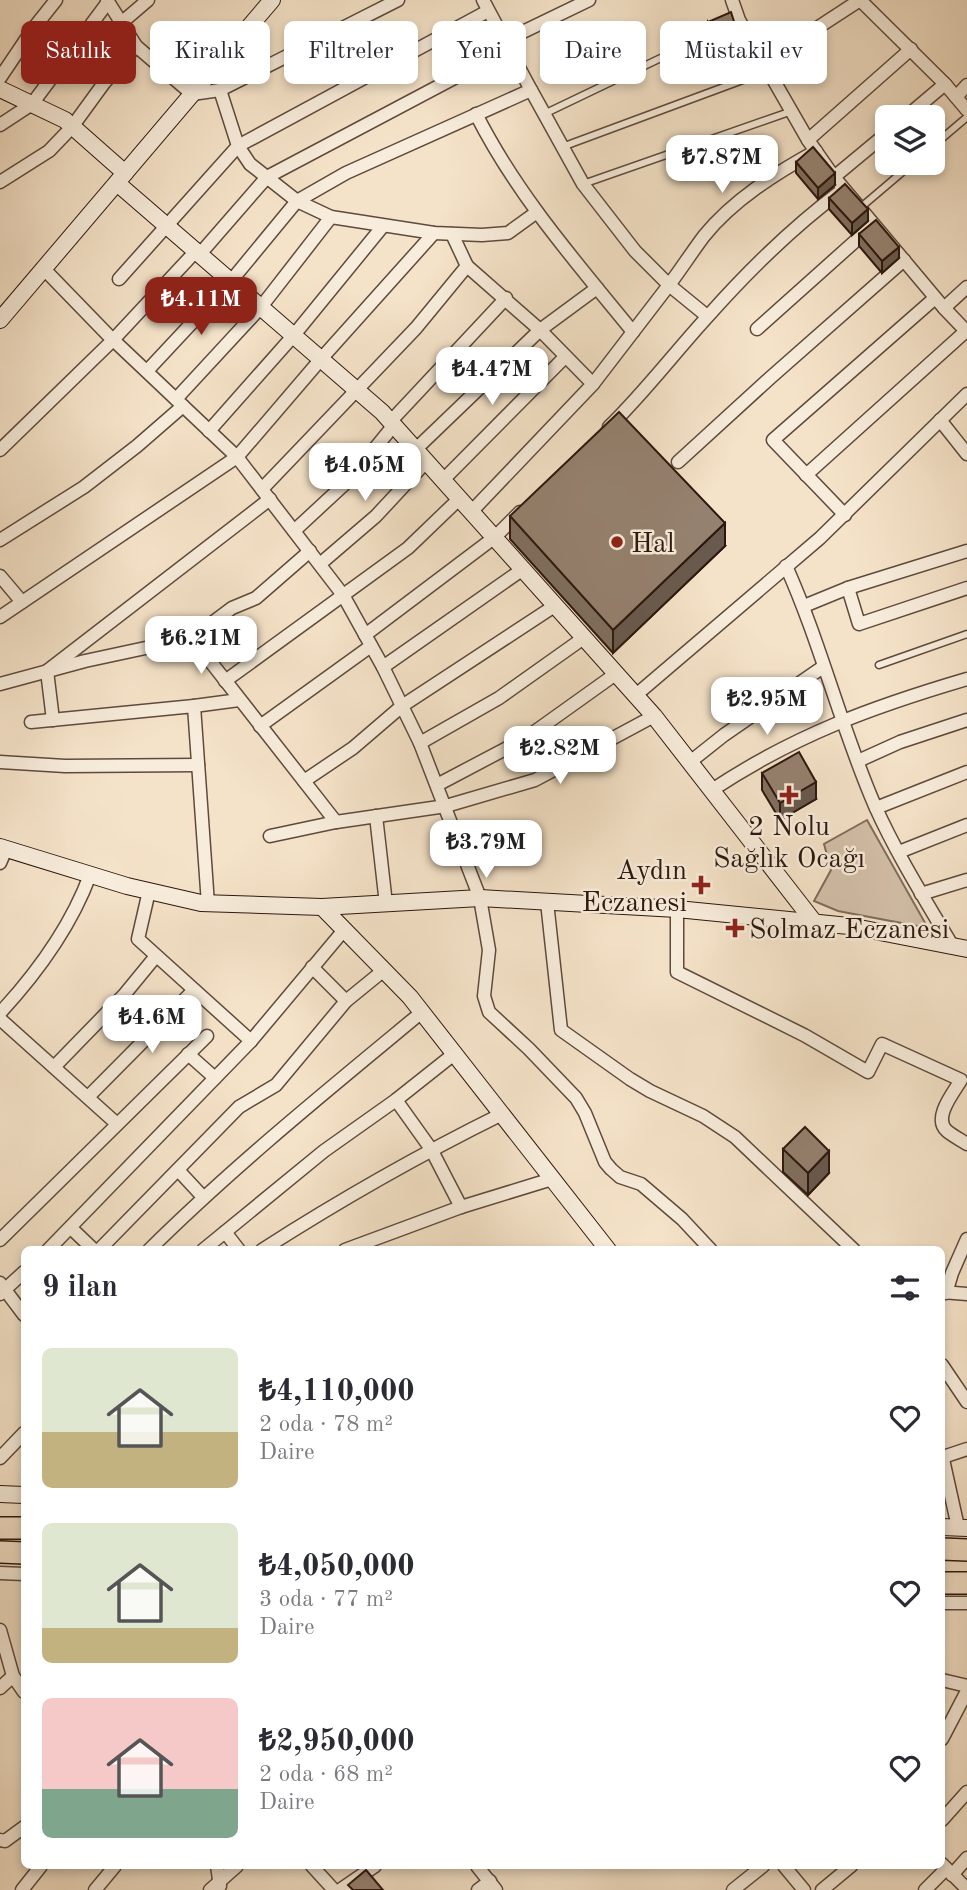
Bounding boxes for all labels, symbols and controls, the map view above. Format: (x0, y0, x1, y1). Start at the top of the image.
chip: Satılık (21, 21, 136, 84)
chip: Kiralık (150, 21, 270, 84)
chip: Filtreler (284, 21, 418, 84)
chip: Yeni (432, 21, 526, 84)
chip: Daire (540, 21, 646, 84)
chip: Müstakil ev (660, 21, 827, 84)
map controls (875, 105, 945, 175)
button: layers (875, 105, 945, 175)
pin: ₺7.87M (665, 136, 779, 195)
text: ₺7.87M (682, 146, 762, 169)
pin: ₺4.11M (144, 278, 258, 337)
text: ₺4.11M (161, 288, 241, 311)
pin: ₺4.47M (435, 348, 549, 407)
text: ₺4.47M (452, 358, 532, 381)
pin: ₺4.05M (308, 444, 422, 503)
text: ₺4.05M (325, 454, 405, 477)
place label: Hal (631, 531, 674, 559)
marker: Hal (609, 534, 625, 550)
pin: ₺6.21M (144, 616, 258, 676)
text: ₺6.21M (161, 627, 241, 650)
pin: ₺2.95M (710, 678, 824, 737)
text: ₺2.95M (727, 688, 807, 711)
pin: ₺2.82M (503, 726, 617, 786)
text: ₺2.82M (520, 737, 600, 760)
marker: 2 Nolu Sağlık Ocağı (779, 785, 799, 805)
place label: 2 Nolu Sağlık Ocağı (713, 814, 865, 874)
pin: ₺3.79M (429, 820, 543, 880)
text: ₺3.79M (446, 831, 526, 854)
place label: Aydın Eczanesi (582, 858, 687, 918)
marker: Aydın Eczanesi (693, 877, 709, 893)
place label: Solmaz Eczanesi (749, 917, 949, 945)
marker: Solmaz Eczanesi (727, 920, 743, 936)
pin: ₺4.6M (103, 996, 201, 1055)
text: ₺4.6M (119, 1006, 185, 1029)
icon: filters (886, 1269, 924, 1307)
text: 9 ilan (42, 1273, 118, 1303)
icon: home (98, 1376, 182, 1460)
text: ₺4,110,000 (259, 1377, 415, 1407)
icon: heart (886, 1399, 924, 1437)
text: 2 oda · 78 m² (259, 1413, 393, 1436)
text: Daire (259, 1441, 315, 1464)
icon: home (98, 1551, 182, 1635)
text: ₺4,050,000 (259, 1552, 415, 1582)
icon: heart (886, 1574, 924, 1612)
text: 3 oda · 77 m² (259, 1588, 393, 1611)
text: Daire (259, 1616, 315, 1639)
icon: home (98, 1726, 182, 1810)
text: ₺2,950,000 (259, 1727, 415, 1757)
icon: heart (886, 1749, 924, 1787)
text: 2 oda · 68 m² (259, 1763, 393, 1786)
text: Daire (259, 1791, 315, 1814)

